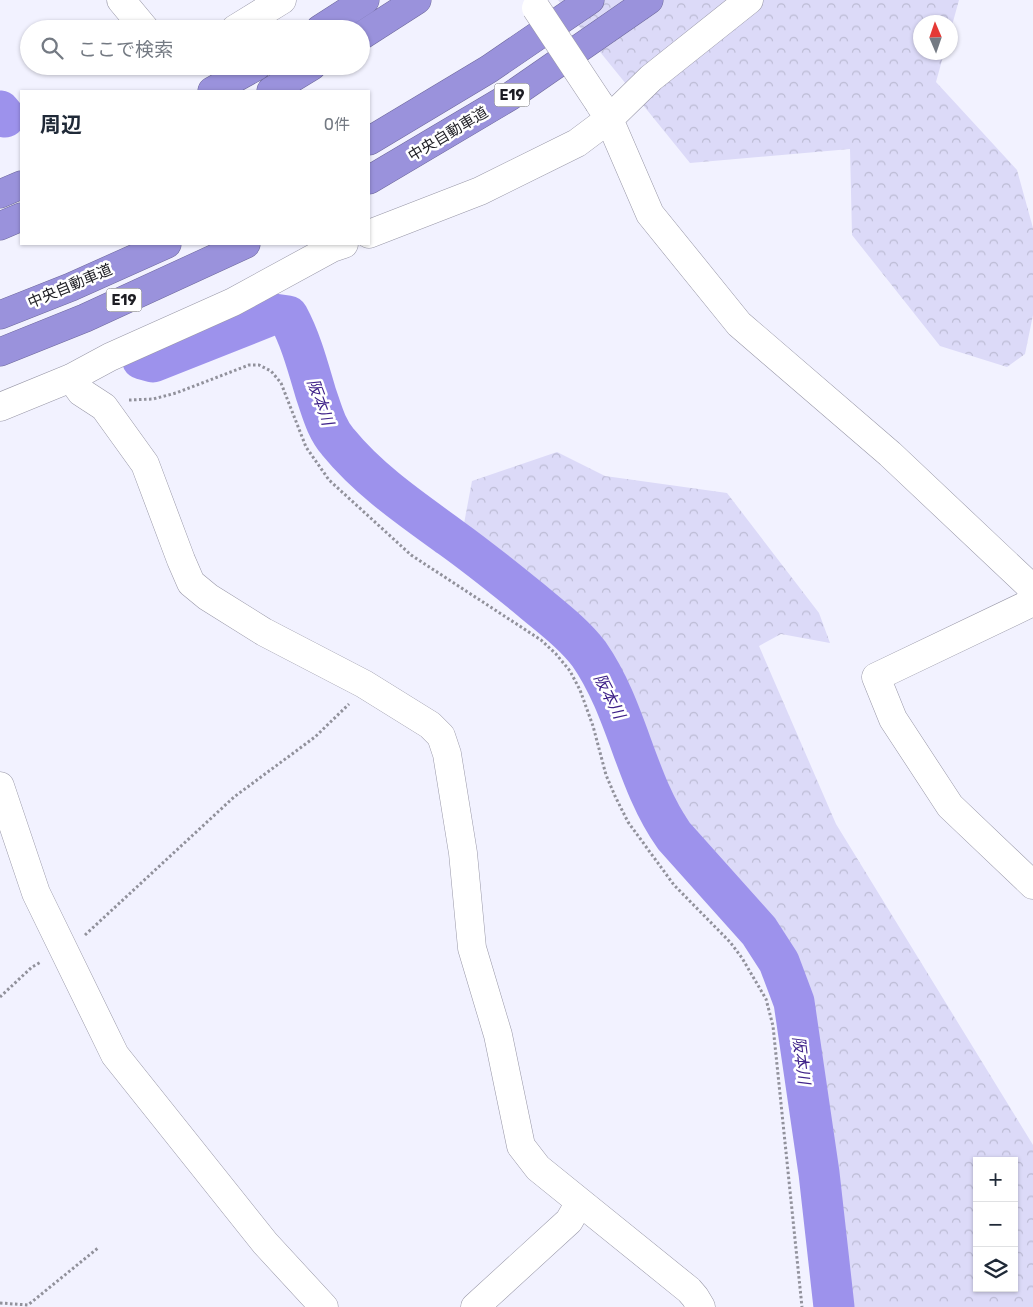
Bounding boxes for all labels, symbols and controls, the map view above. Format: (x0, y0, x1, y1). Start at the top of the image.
north arrow (913, 15, 958, 60)
search box (20, 20, 370, 75)
icon: search (38, 34, 66, 62)
text: ここで検索 (78, 38, 173, 61)
road number: E19 (494, 84, 530, 106)
street label: 中央自動車道 (405, 103, 491, 165)
text: 周辺 (40, 112, 82, 137)
text: 0件 (324, 115, 350, 134)
street label: 中央自動車道 (25, 260, 115, 312)
road number: E19 (106, 288, 142, 312)
water label: 阪本川 (303, 376, 338, 430)
water label: 阪本川 (590, 671, 630, 724)
water label: 阪本川 (789, 1035, 814, 1087)
map controls (973, 1157, 1018, 1292)
button: + (973, 1157, 1018, 1202)
button: − (973, 1202, 1018, 1247)
button: layers (973, 1247, 1018, 1292)

